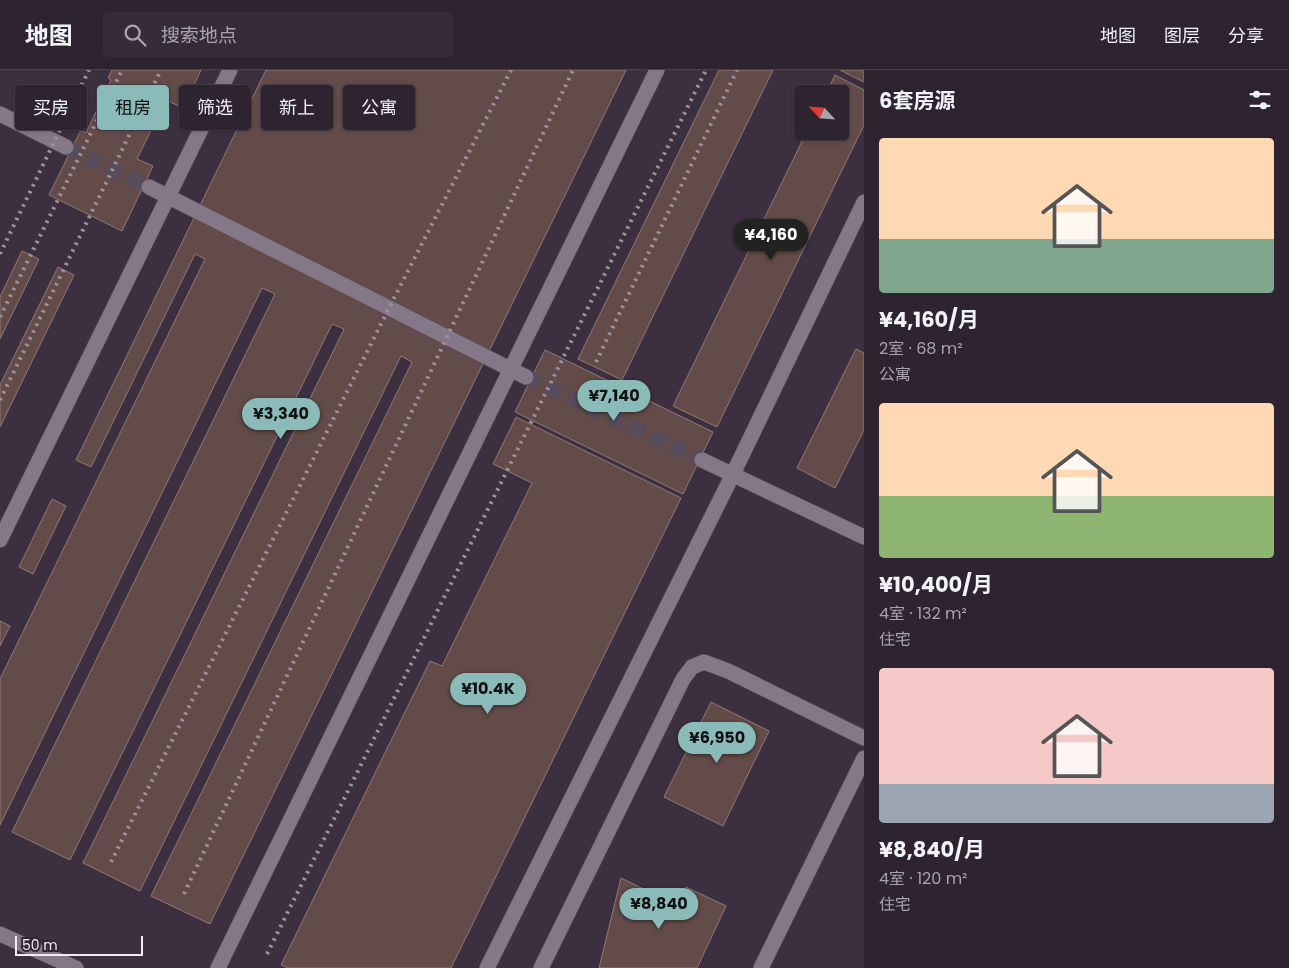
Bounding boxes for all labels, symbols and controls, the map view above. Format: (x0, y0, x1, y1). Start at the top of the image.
search box (103, 12, 453, 57)
text: 地图 (25, 19, 73, 52)
icon: search (121, 21, 149, 49)
text: 搜索地点 (161, 22, 237, 49)
text: 地图 (1100, 23, 1136, 48)
text: 图层 (1164, 23, 1200, 48)
text: 分享 (1228, 23, 1264, 48)
chip: 买房 (15, 85, 87, 130)
chip: 租房 (97, 85, 169, 130)
chip: 筛选 (179, 85, 251, 130)
chip: 新上 (261, 85, 333, 130)
chip: 公寓 (343, 85, 415, 130)
north arrow (794, 85, 849, 140)
map controls (794, 85, 849, 140)
text: 6套房源 (879, 86, 955, 115)
icon: filters (1246, 86, 1274, 114)
icon: home (1032, 171, 1122, 261)
pin: ¥4,160 (730, 218, 812, 261)
text: ¥4,160 (745, 223, 797, 246)
text: ¥4,160/月 (879, 305, 979, 334)
text: 2室 · 68 m² (879, 337, 962, 360)
text: 公寓 (879, 363, 911, 386)
pin: ¥7,140 (573, 380, 655, 422)
text: ¥7,140 (588, 384, 640, 407)
pin: ¥3,340 (240, 398, 322, 440)
text: ¥3,340 (253, 402, 309, 425)
icon: home (1032, 436, 1122, 526)
text: ¥10,400/月 (879, 570, 993, 599)
text: 4室 · 132 m² (879, 602, 967, 625)
text: 住宅 (879, 628, 911, 651)
pin: ¥10.4K (447, 672, 529, 715)
text: ¥10.4K (461, 677, 515, 700)
icon: home (1032, 701, 1122, 791)
pin: ¥6,950 (676, 722, 758, 764)
text: ¥6,950 (689, 726, 745, 749)
text: ¥8,840/月 (879, 835, 985, 864)
text: 4室 · 120 m² (879, 867, 967, 890)
pin: ¥8,840 (618, 888, 700, 930)
text: ¥8,840 (630, 892, 688, 915)
text: 住宅 (879, 893, 911, 916)
scale bar (15, 933, 142, 956)
text: 50 m (22, 935, 58, 955)

